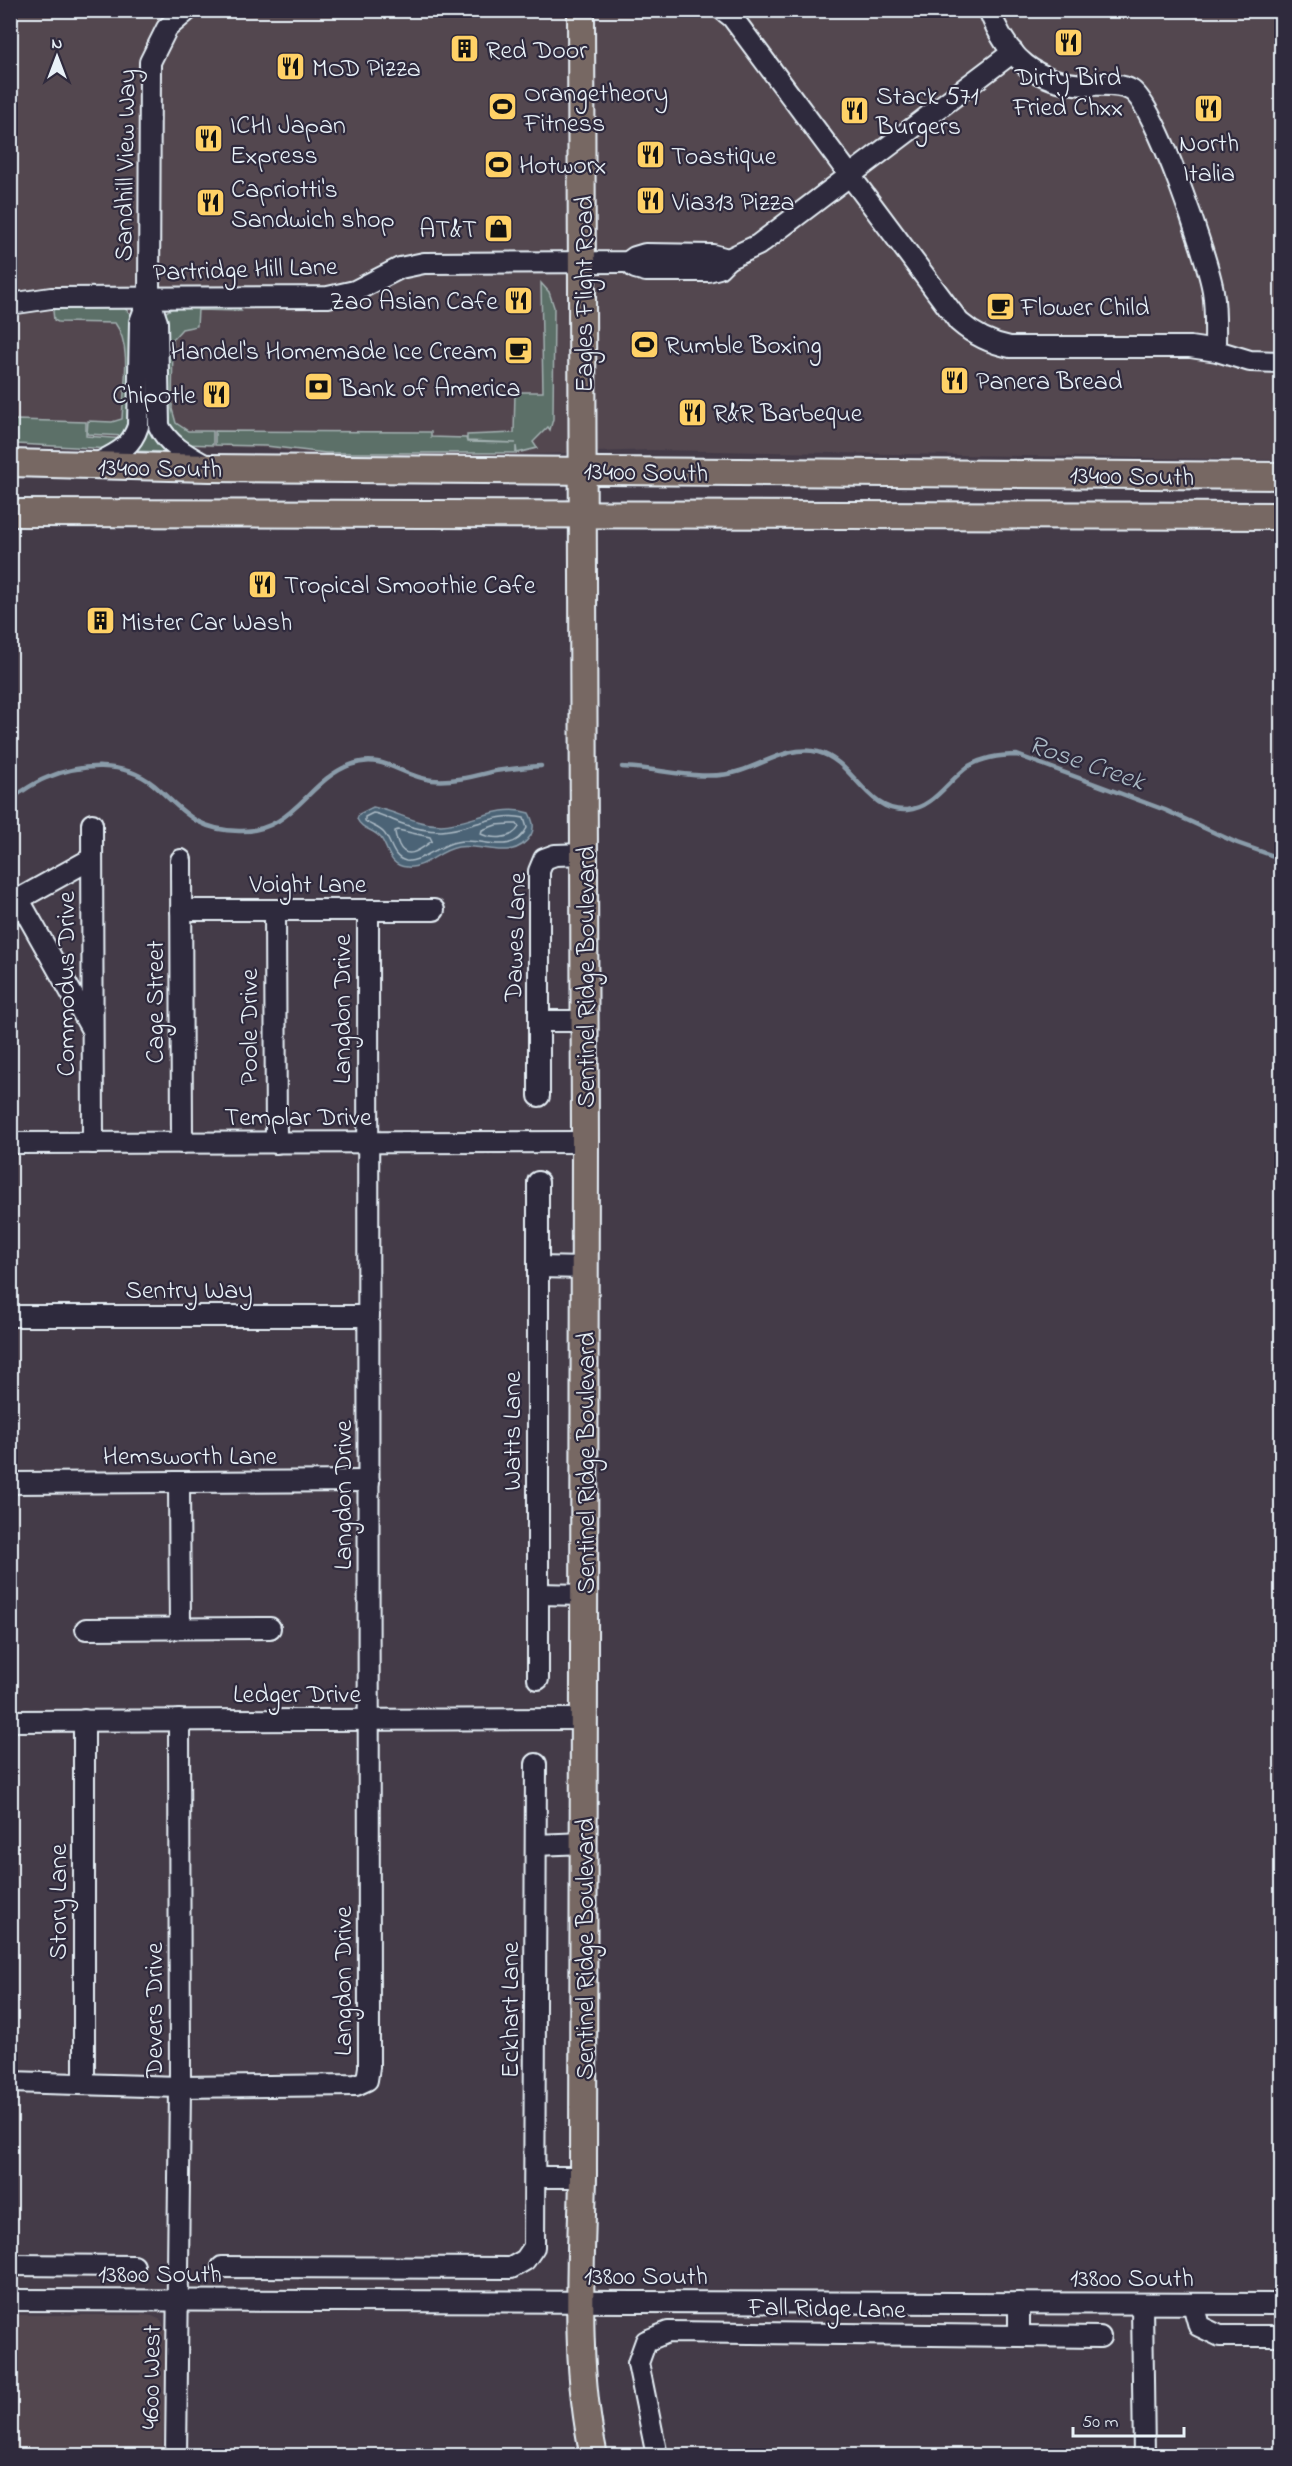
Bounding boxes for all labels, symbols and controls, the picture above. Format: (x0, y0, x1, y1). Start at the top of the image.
restaurant icon: Dirty Bird Fried Chxx (1052, 26, 1084, 58)
north arrow (27, 27, 87, 87)
text: N (52, 32, 63, 56)
building icon: Red Door (449, 33, 481, 65)
place label: Red Door (486, 33, 588, 71)
restaurant icon: MOD Pizza (275, 51, 307, 83)
place label: MOD Pizza (312, 51, 421, 89)
place label: Dirty Bird Fried Chxx (1012, 60, 1123, 128)
street label: Sandhill View Way (106, 68, 148, 262)
place label: Orangetheory Fitness (523, 76, 668, 144)
place label: Stack 571 Burgers (875, 79, 979, 147)
sports icon: Orangetheory Fitness (487, 91, 519, 123)
restaurant icon: North Italia (1193, 92, 1225, 124)
restaurant icon: Stack 571 Burgers (839, 94, 871, 126)
place label: ICHI Japan Express (230, 108, 346, 176)
restaurant icon: ICHI Japan Express (193, 123, 225, 155)
place label: North Italia (1179, 126, 1239, 194)
restaurant icon: Toastique (634, 139, 666, 171)
place label: Toastique (671, 139, 777, 177)
sports icon: Hotworx (482, 148, 514, 180)
place label: Hotworx (519, 148, 606, 186)
place label: Capriotti's Sandwich shop (231, 172, 395, 240)
restaurant icon: Via313 Pizza (635, 185, 667, 217)
place label: Via313 Pizza (671, 185, 795, 223)
restaurant icon: Capriotti's Sandwich shop (194, 187, 226, 219)
street label: Eagles Flight Road (567, 195, 605, 392)
place label: AT&T (419, 212, 477, 250)
shop icon: AT&T (482, 212, 514, 244)
street label: Partridge Hill Lane (152, 249, 338, 293)
place label: Zao Asian Cafe (330, 284, 498, 322)
restaurant icon: Zao Asian Cafe (503, 284, 535, 316)
cafe icon: Flower Child (984, 290, 1016, 322)
place label: Flower Child (1020, 290, 1150, 328)
sports icon: Rumble Boxing (628, 328, 660, 360)
place label: Rumble Boxing (665, 328, 822, 366)
place label: Handel's Homemade Ice Cream (171, 334, 497, 372)
cafe icon: Handel's Homemade Ice Cream (502, 334, 534, 366)
restaurant icon: Panera Bread (939, 364, 971, 396)
place label: Panera Bread (976, 364, 1123, 402)
bank icon: Bank of America (303, 371, 335, 403)
place label: Bank of America (339, 371, 521, 409)
place label: Chipotle (112, 378, 196, 416)
restaurant icon: Chipotle (201, 378, 233, 410)
restaurant icon: R&R Barbeque (676, 396, 708, 428)
place label: R&R Barbeque (713, 396, 863, 434)
street label: 13400 South (97, 450, 223, 490)
street label: 13400 South (583, 454, 709, 494)
street label: 13400 South (1069, 458, 1195, 498)
restaurant icon: Tropical Smoothie Cafe (247, 568, 279, 600)
place label: Tropical Smoothie Cafe (284, 568, 536, 606)
building icon: Mister Car Wash (84, 605, 116, 637)
place label: Mister Car Wash (121, 605, 292, 643)
water label: Rose Creek (1023, 726, 1151, 803)
street label: Sentinel Ridge Boulevard (569, 846, 607, 1108)
street label: Voight Lane (249, 867, 367, 905)
street label: Dawes Lane (496, 871, 538, 1004)
street label: Commodus Drive (49, 891, 87, 1077)
street label: Langdon Drive (325, 934, 363, 1084)
street label: Cage Street (138, 940, 176, 1064)
street label: Poole Drive (232, 968, 270, 1085)
street label: Templar Drive (224, 1100, 372, 1138)
street label: Sentry Way (125, 1273, 253, 1311)
street label: Sentinel Ridge Boulevard (569, 1332, 607, 1594)
street label: Watts Lane (495, 1371, 533, 1491)
street label: Langdon Drive (326, 1420, 364, 1570)
street label: Hemsworth Lane (103, 1439, 277, 1477)
street label: Ledger Drive (233, 1677, 361, 1715)
street label: Sentinel Ridge Boulevard (568, 1818, 606, 2080)
street label: Story Lane (41, 1844, 79, 1960)
street label: Langdon Drive (326, 1906, 364, 2056)
street label: Eckhart Lane (493, 1941, 531, 2078)
street label: Devers Drive (137, 1942, 175, 2079)
street label: 13800 South (98, 2257, 222, 2295)
street label: 13800 South (584, 2259, 708, 2297)
street label: 13800 South (1070, 2261, 1194, 2299)
street label: Fall Ridge Lane (747, 2290, 906, 2330)
street label: 4600 West (133, 2324, 173, 2430)
scale bar (1073, 2400, 1184, 2438)
text: 50 m (1082, 2410, 1119, 2436)

